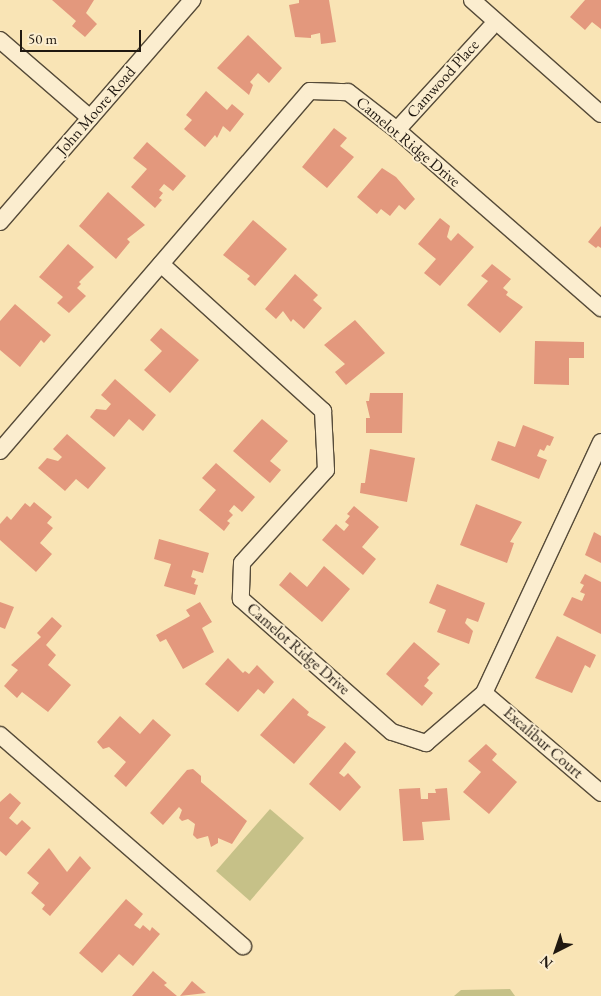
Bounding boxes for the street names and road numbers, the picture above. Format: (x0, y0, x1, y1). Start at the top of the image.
street label: Camwood Place (403, 36, 483, 122)
street label: John Moore Road (52, 63, 140, 159)
street label: Camelot Ridge Drive (352, 93, 464, 191)
street label: Camelot Ridge Drive (242, 599, 354, 699)
street label: Excalibur Court (499, 703, 587, 783)

